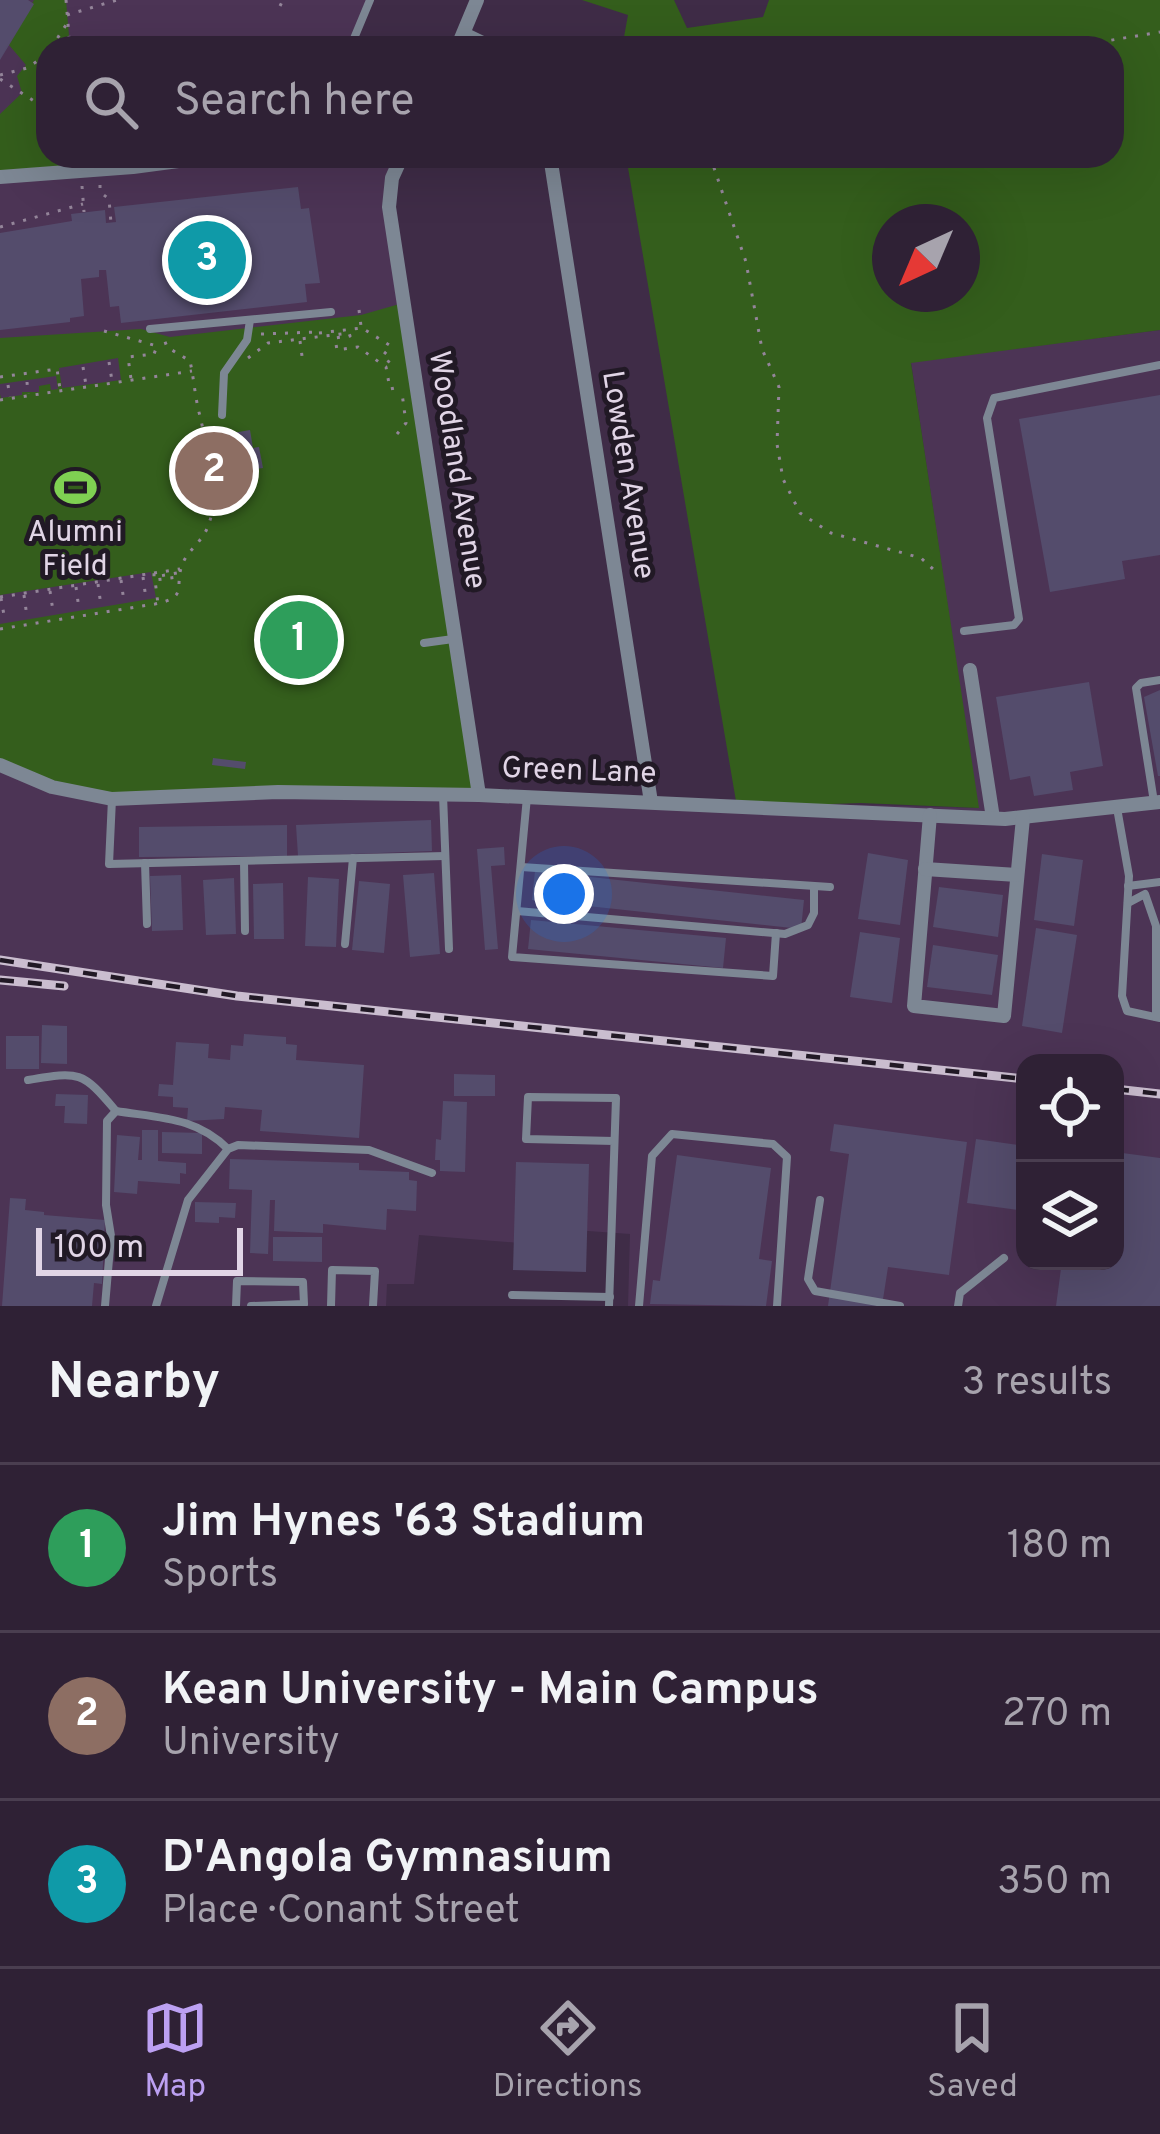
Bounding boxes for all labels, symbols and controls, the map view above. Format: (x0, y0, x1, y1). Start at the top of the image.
search box (36, 36, 1124, 168)
icon: search (78, 69, 144, 135)
text: Search here (174, 74, 414, 131)
north arrow (872, 204, 980, 312)
pin: 3 (168, 215, 246, 305)
street label: Woodland Avenue (419, 348, 493, 592)
street label: Lowden Avenue (592, 368, 662, 582)
pin: 2 (175, 426, 253, 516)
sports icon: Alumni Field (52, 464, 98, 510)
place label: Alumni Field (27, 515, 123, 586)
pin: 1 (260, 595, 338, 685)
street label: Green Lane (501, 751, 657, 793)
your location (534, 864, 594, 924)
map controls (1016, 1054, 1124, 1270)
button: locate (1016, 1054, 1124, 1162)
button: layers (1016, 1162, 1124, 1270)
scale bar (36, 1222, 243, 1275)
text: 100 m (54, 1228, 144, 1270)
text: Nearby (48, 1352, 220, 1417)
text: 3 results (962, 1360, 1112, 1409)
text: Jim Hynes '63 Stadium (162, 1495, 645, 1552)
text: 1 (79, 1523, 95, 1572)
text: 180 m (1007, 1523, 1112, 1572)
text: Sports (162, 1552, 278, 1601)
text: Kean University - Main Campus (162, 1663, 819, 1720)
text: 2 (75, 1691, 99, 1740)
text: 270 m (1002, 1691, 1112, 1740)
text: University (162, 1720, 340, 1769)
text: D'Angola Gymnasium (162, 1831, 613, 1888)
text: 3 (75, 1859, 99, 1908)
text: 350 m (997, 1859, 1112, 1908)
text: Place · Conant Street (162, 1888, 520, 1937)
tab: Map (142, 1995, 208, 2109)
tab: Directions (493, 1995, 643, 2109)
tab: Saved (927, 1995, 1018, 2109)

